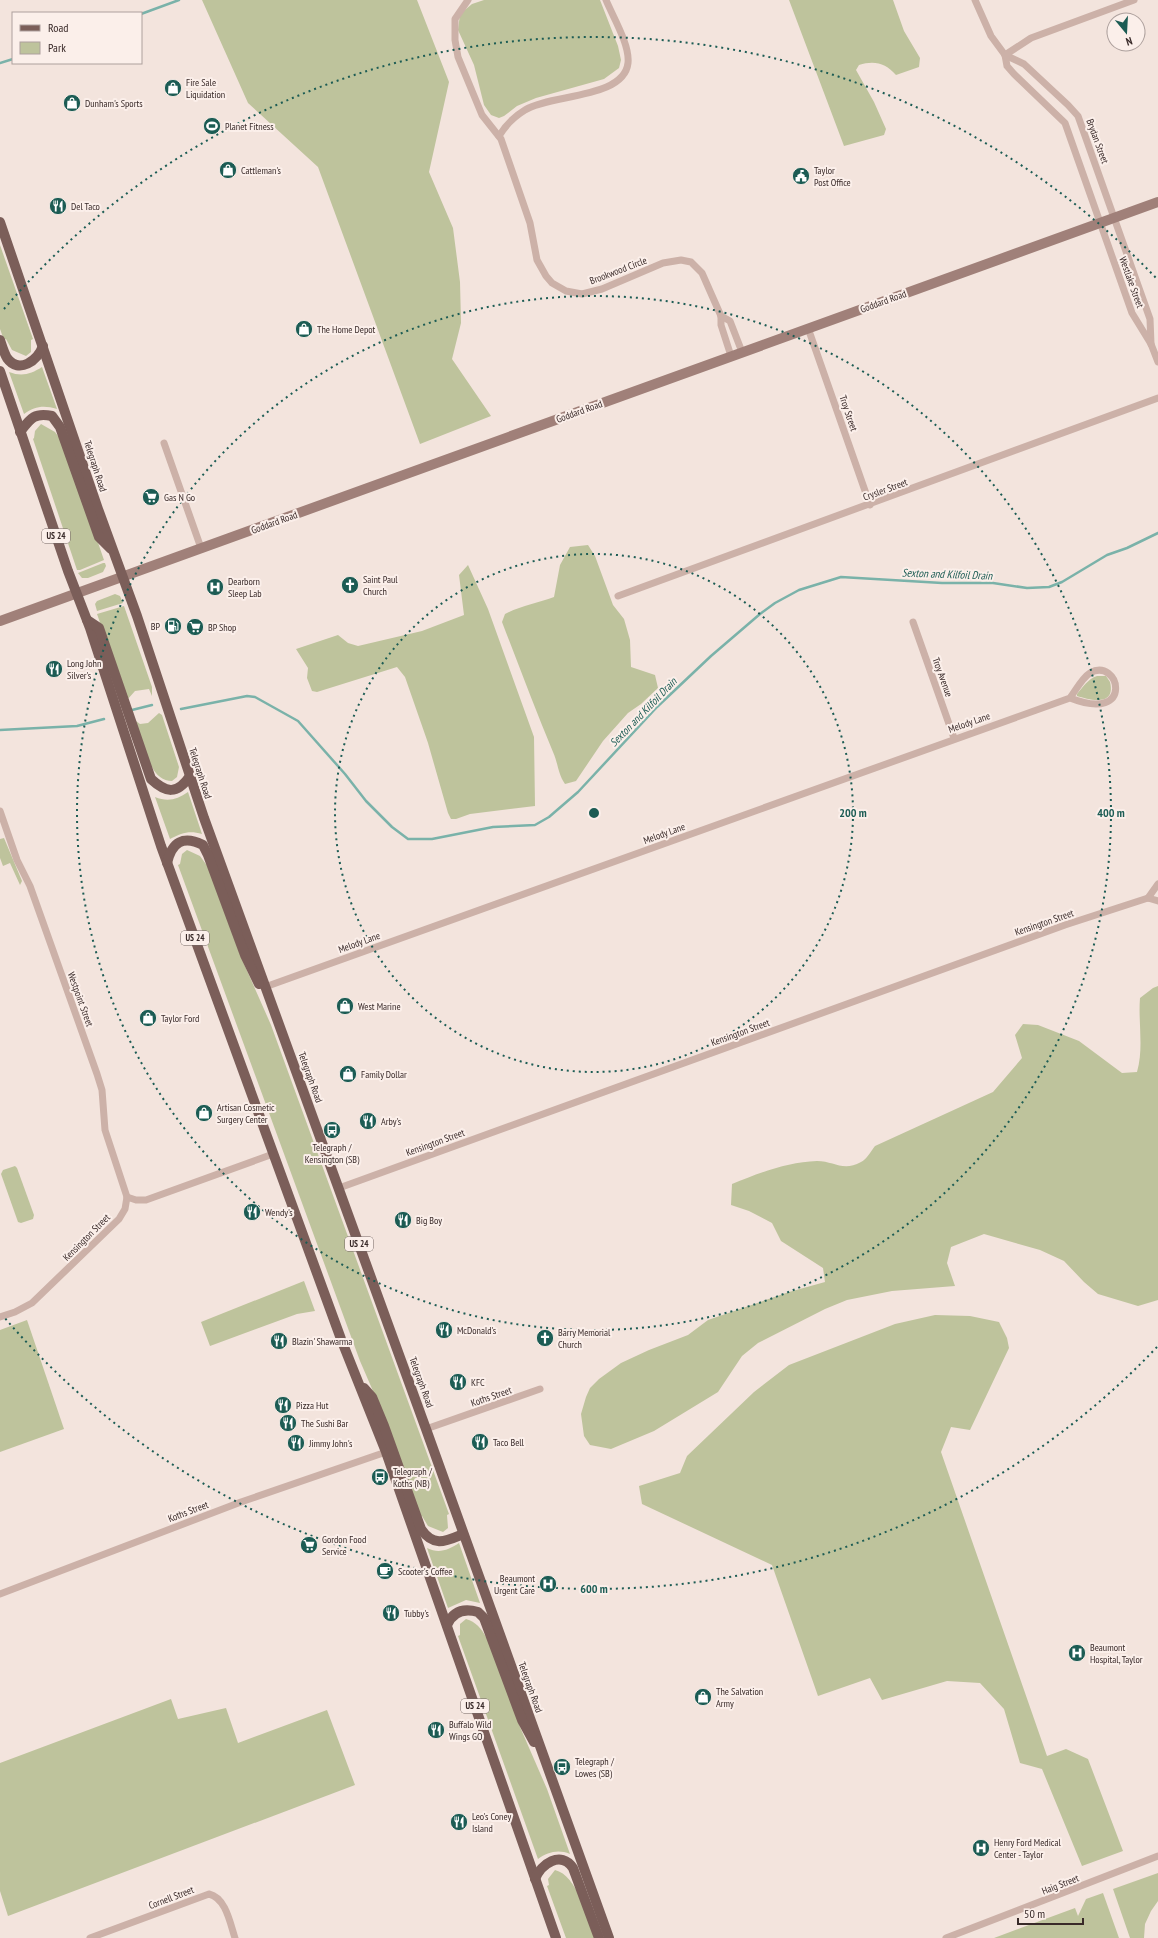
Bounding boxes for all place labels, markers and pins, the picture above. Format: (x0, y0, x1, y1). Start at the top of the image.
place label: Fire Sale Liquidation (186, 76, 225, 101)
shop icon: Fire Sale Liquidation (163, 78, 183, 98)
shop icon: Dunham's Sports (62, 93, 82, 113)
place label: Dunham's Sports (85, 97, 143, 110)
sports icon: Planet Fitness (202, 116, 222, 136)
place label: Planet Fitness (225, 120, 274, 133)
shop icon: Cattleman's (218, 160, 238, 180)
place label: Cattleman's (241, 164, 282, 177)
place label: Taylor Post Office (814, 164, 851, 189)
public building icon: Taylor Post Office (791, 166, 811, 186)
restaurant icon: Del Taco (48, 196, 68, 216)
place label: Del Taco (71, 200, 100, 213)
shop icon: The Home Depot (294, 319, 314, 339)
place label: The Home Depot (317, 323, 376, 336)
supermarket icon: Gas N Go (141, 487, 161, 507)
place label: Gas N Go (164, 491, 195, 504)
place label: Saint Paul Church (363, 573, 398, 598)
place label: Dearborn Sleep Lab (228, 575, 262, 600)
church icon: Saint Paul Church (340, 575, 360, 595)
hospital icon: Dearborn Sleep Lab (205, 577, 225, 597)
fuel station icon: BP (163, 616, 183, 636)
supermarket icon: BP Shop (185, 617, 205, 637)
place label: BP (151, 620, 160, 633)
place label: BP Shop (208, 621, 236, 634)
place label: Long John Silver's (67, 657, 101, 682)
restaurant icon: Long John Silver's (44, 659, 64, 679)
centre of rings (587, 806, 601, 820)
shop icon: West Marine (335, 996, 355, 1016)
place label: West Marine (358, 1000, 401, 1013)
shop icon: Taylor Ford (138, 1008, 158, 1028)
place label: Taylor Ford (161, 1012, 199, 1025)
shop icon: Family Dollar (338, 1064, 358, 1084)
place label: Family Dollar (361, 1068, 407, 1081)
place label: Artisan Cosmetic Surgery Center (217, 1101, 275, 1126)
shop icon: Artisan Cosmetic Surgery Center (194, 1103, 214, 1123)
restaurant icon: Arby's (358, 1111, 378, 1131)
place label: Arby's (381, 1115, 402, 1128)
bus stop icon: Telegraph / Kensington (SB) (322, 1120, 342, 1140)
place label: Telegraph / Kensington (SB) (305, 1141, 360, 1166)
restaurant icon: Wendy's (242, 1202, 262, 1222)
place label: Wendy's (265, 1206, 293, 1219)
restaurant icon: Big Boy (393, 1210, 413, 1230)
place label: Big Boy (416, 1214, 442, 1227)
restaurant icon: McDonald's (434, 1320, 454, 1340)
place label: McDonald's (457, 1324, 497, 1337)
place label: Barry Memorial Church (558, 1326, 611, 1351)
church icon: Barry Memorial Church (535, 1328, 555, 1348)
restaurant icon: Blazin' Shawarma (269, 1331, 289, 1351)
place label: Blazin' Shawarma (292, 1335, 352, 1348)
restaurant icon: KFC (448, 1372, 468, 1392)
place label: KFC (471, 1376, 485, 1389)
restaurant icon: Pizza Hut (273, 1395, 293, 1415)
place label: Pizza Hut (296, 1399, 329, 1412)
restaurant icon: The Sushi Bar (278, 1413, 298, 1433)
place label: The Sushi Bar (301, 1417, 349, 1430)
restaurant icon: Taco Bell (470, 1432, 490, 1452)
restaurant icon: Jimmy John's (286, 1433, 306, 1453)
place label: Taco Bell (493, 1436, 525, 1449)
place label: Jimmy John's (308, 1437, 353, 1450)
place label: Telegraph / Koths (NB) (393, 1465, 433, 1490)
bus stop icon: Telegraph / Koths (NB) (370, 1467, 390, 1487)
place label: Gordon Food Service (322, 1533, 366, 1558)
supermarket icon: Gordon Food Service (299, 1535, 319, 1555)
cafe icon: Scooter's Coffee (375, 1561, 395, 1581)
place label: Scooter's Coffee (398, 1565, 452, 1578)
place label: Beaumont Urgent Care (494, 1572, 535, 1597)
hospital icon: Beaumont Urgent Care (538, 1574, 558, 1594)
restaurant icon: Tubby's (381, 1603, 401, 1623)
place label: Tubby's (404, 1607, 430, 1620)
place label: Beaumont Hospital, Taylor (1090, 1641, 1143, 1666)
hospital icon: Beaumont Hospital, Taylor (1067, 1643, 1087, 1663)
place label: The Salvation Army (716, 1685, 763, 1710)
shop icon: The Salvation Army (693, 1687, 713, 1707)
place label: Buffalo Wild Wings GO (449, 1718, 491, 1743)
restaurant icon: Buffalo Wild Wings GO (426, 1720, 446, 1740)
place label: Telegraph / Lowes (SB) (575, 1755, 615, 1780)
bus stop icon: Telegraph / Lowes (SB) (552, 1757, 572, 1777)
place label: Leo's Coney Island (472, 1810, 511, 1835)
restaurant icon: Leo's Coney Island (449, 1812, 469, 1832)
place label: Henry Ford Medical Center - Taylor (994, 1836, 1061, 1861)
hospital icon: Henry Ford Medical Center - Taylor (971, 1838, 991, 1858)

